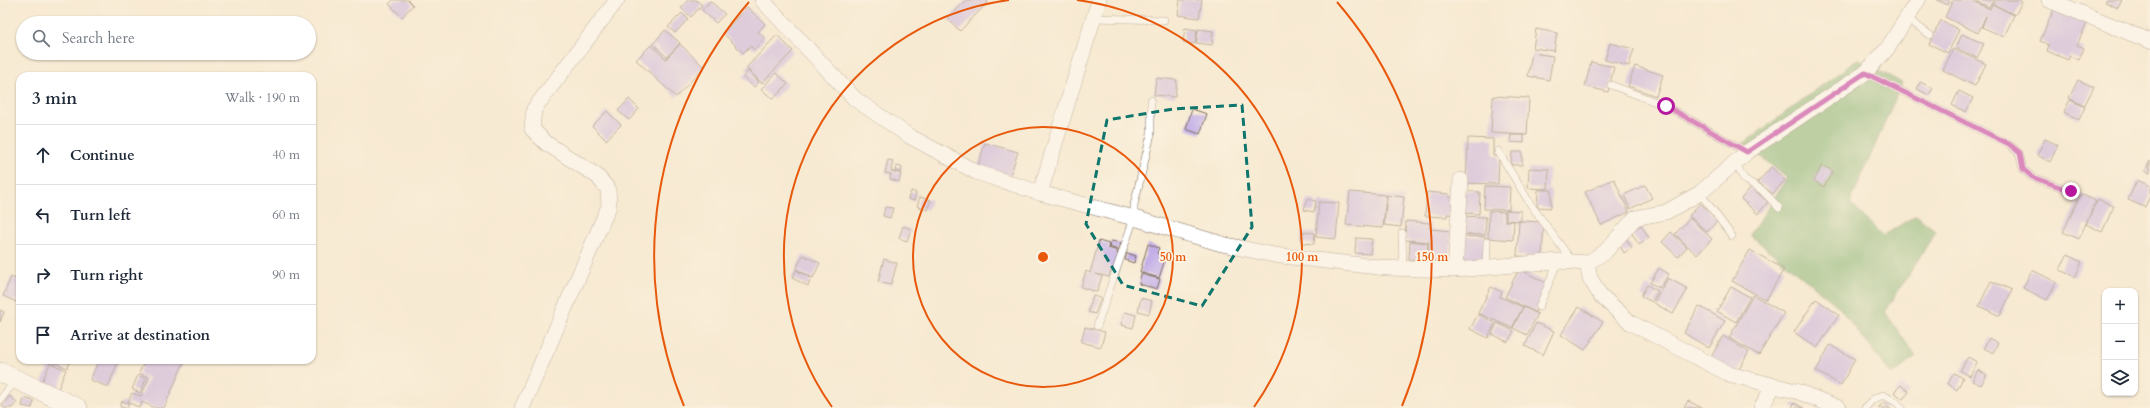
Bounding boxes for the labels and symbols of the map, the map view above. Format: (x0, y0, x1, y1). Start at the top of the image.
route start (1657, 97, 1675, 115)
route end (2062, 182, 2080, 200)
text: 50 m (1160, 249, 1187, 265)
text: 100 m (1286, 249, 1319, 265)
text: 150 m (1416, 249, 1449, 265)
centre of rings (1036, 250, 1050, 264)

